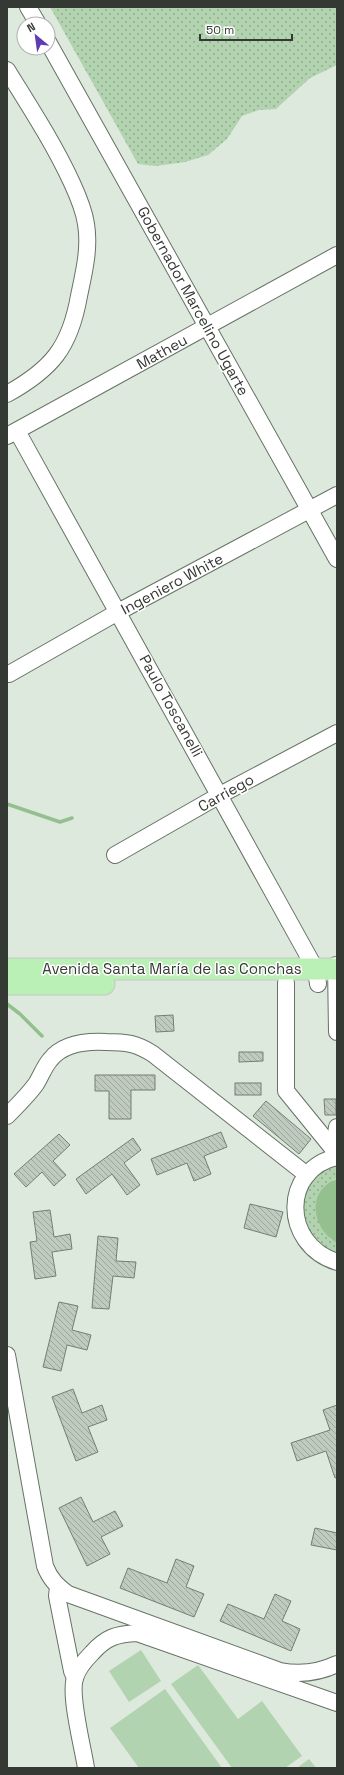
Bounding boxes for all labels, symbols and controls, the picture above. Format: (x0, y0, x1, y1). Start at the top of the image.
north arrow (16, 16, 56, 56)
scale bar (200, 16, 292, 42)
text: N (25, 19, 38, 35)
text: 50 m (206, 22, 234, 38)
street label: Gobernador Marcelino Ugarte (133, 203, 254, 399)
street label: Matheu (133, 330, 191, 373)
street label: Ingeniero White (117, 549, 226, 618)
street label: Paulo Toscanelli (135, 651, 207, 760)
street label: Carriego (194, 769, 257, 816)
street label: Avenida Santa María de las Conchas (42, 959, 302, 978)

